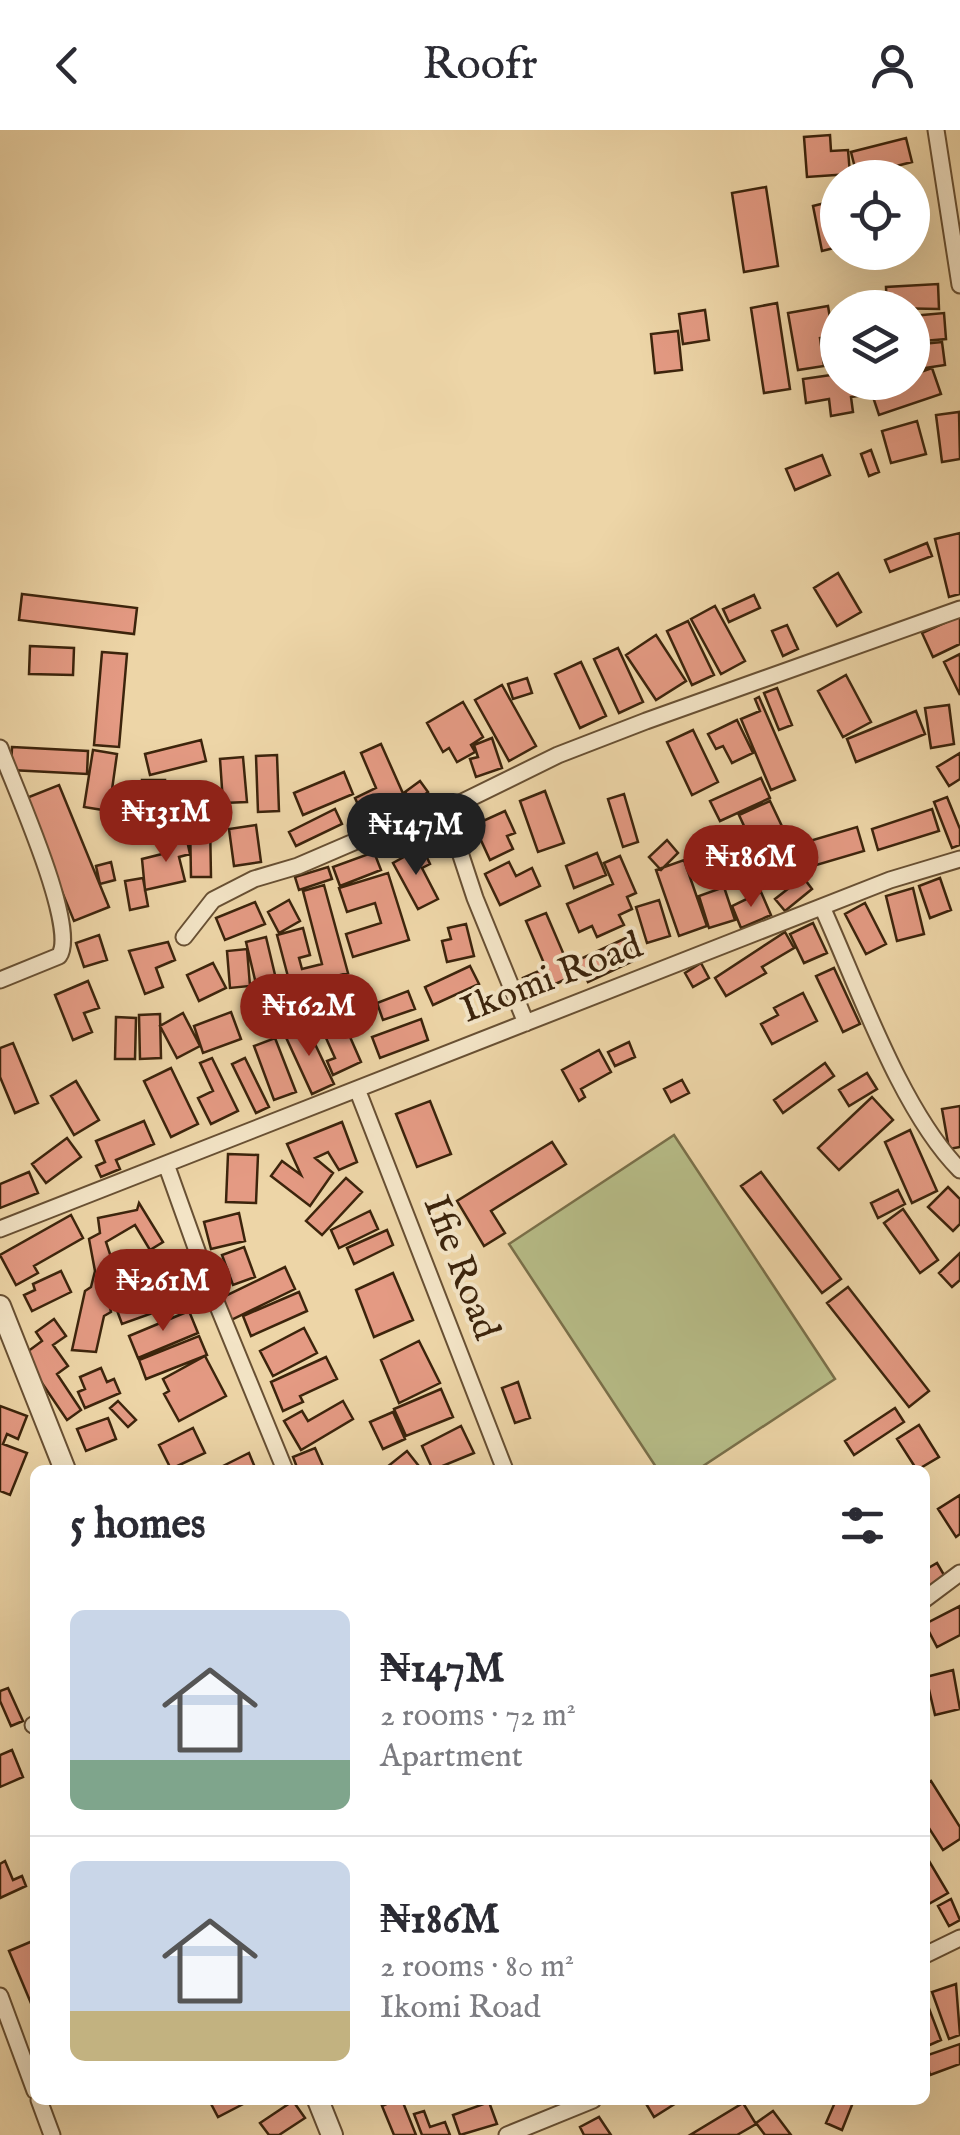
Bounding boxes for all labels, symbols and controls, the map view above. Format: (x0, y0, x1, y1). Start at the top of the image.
text: Roofr (422, 37, 538, 94)
icon: back (40, 38, 95, 93)
icon: person (865, 38, 920, 93)
map controls (820, 160, 930, 400)
button: locate (820, 160, 930, 270)
button: layers (820, 290, 930, 400)
pin: ₦131M (96, 780, 236, 865)
text: ₦131M (122, 792, 211, 833)
pin: ₦147M (346, 793, 486, 878)
text: ₦147M (369, 805, 463, 846)
pin: ₦186M (681, 825, 821, 910)
text: ₦186M (705, 837, 797, 878)
street label: Ikomi Road (454, 922, 650, 1036)
pin: ₦162M (239, 974, 379, 1059)
text: ₦162M (262, 986, 356, 1027)
street label: Ifie Road (411, 1189, 510, 1347)
pin: ₦261M (93, 1249, 233, 1334)
text: ₦261M (116, 1261, 210, 1302)
icon: filters (835, 1498, 890, 1553)
text: 5 homes (70, 1499, 206, 1552)
text: ₦147M (380, 1643, 504, 1696)
icon: home (150, 1650, 270, 1770)
text: 2 rooms · 72 m² (380, 1696, 576, 1737)
text: Apartment (380, 1737, 523, 1778)
text: ₦186M (380, 1894, 500, 1947)
icon: home (150, 1901, 270, 2021)
text: 2 rooms · 80 m² (380, 1947, 574, 1988)
text: Ikomi Road (380, 1988, 540, 2029)

